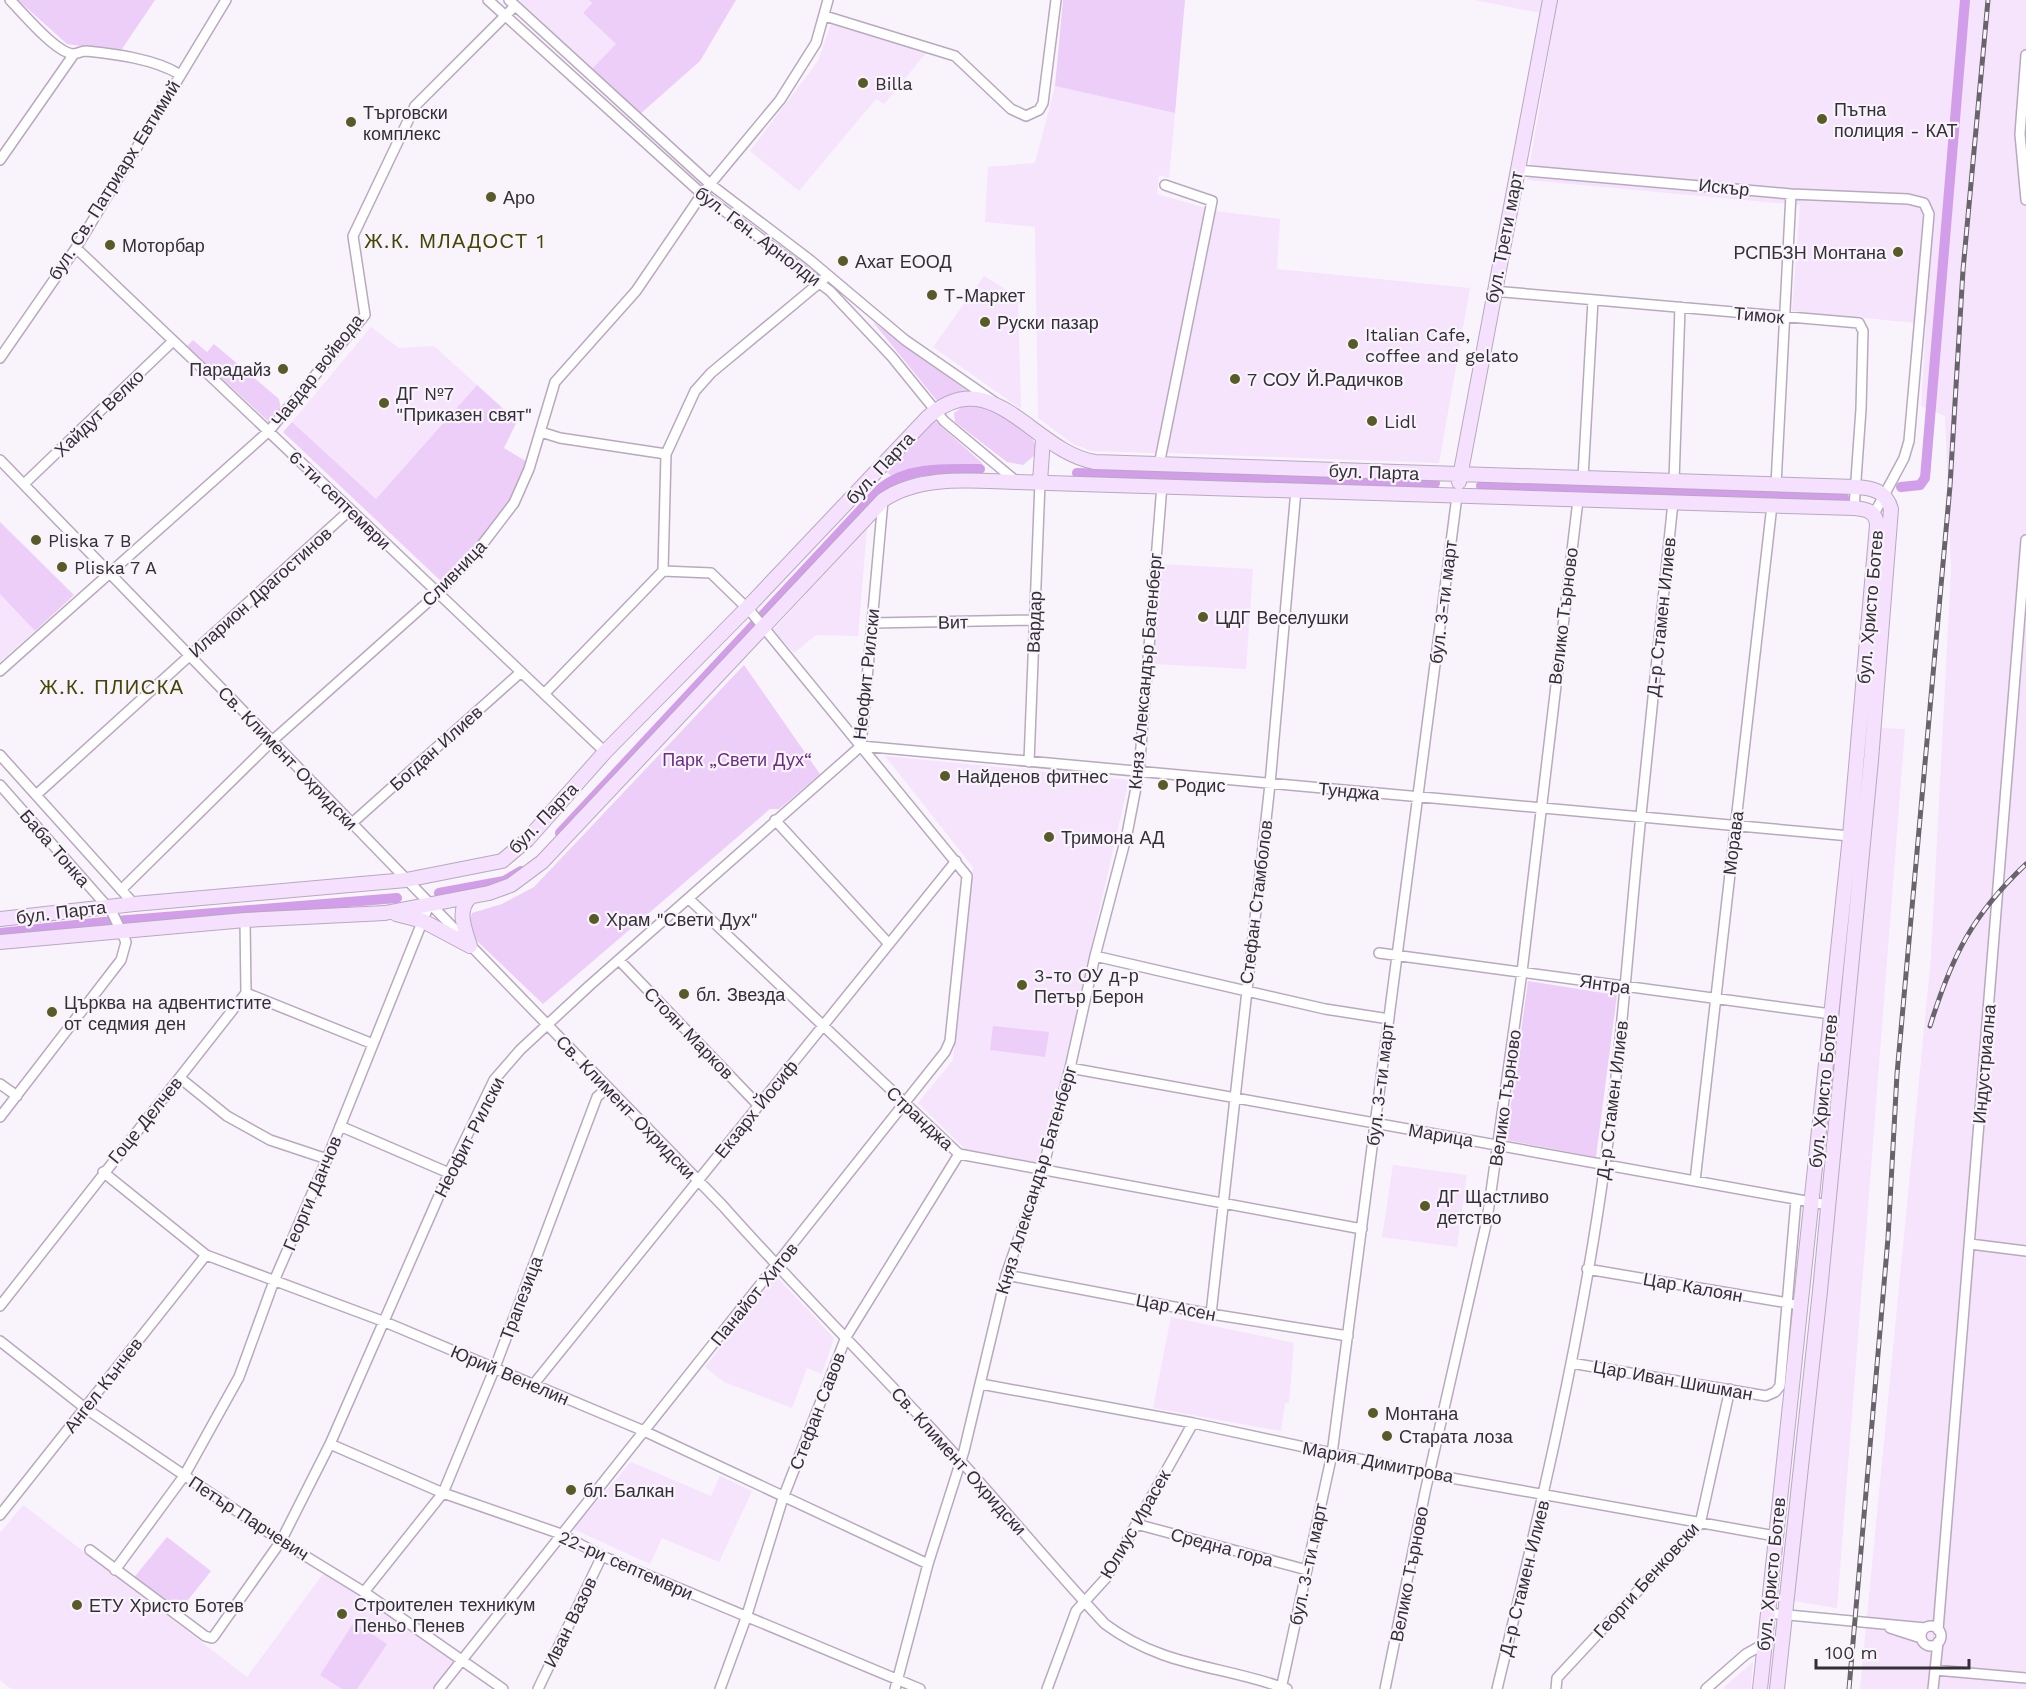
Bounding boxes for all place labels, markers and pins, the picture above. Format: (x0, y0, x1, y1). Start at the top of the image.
place label: Billa (875, 73, 913, 94)
marker: Billa (856, 76, 870, 90)
place label: Пътна полиция - КАТ (1834, 99, 1958, 141)
place label: Търговски комплекс (363, 102, 448, 144)
marker: Пътна полиция - КАТ (1815, 112, 1829, 126)
marker: Търговски комплекс (344, 115, 358, 129)
place label: Аро (503, 187, 535, 208)
marker: Аро (484, 190, 498, 204)
place label: Моторбар (122, 235, 205, 256)
marker: Моторбар (103, 238, 117, 252)
place label: РСПБЗН Монтана (1733, 242, 1887, 263)
marker: РСПБЗН Монтана (1891, 245, 1905, 259)
place label: Ахат ЕООД (855, 251, 952, 272)
marker: Ахат ЕООД (836, 254, 850, 268)
place label: Т-Маркет (944, 285, 1025, 306)
marker: Т-Маркет (925, 288, 939, 302)
place label: Руски пазар (997, 312, 1099, 333)
marker: Руски пазар (978, 315, 992, 329)
place label: Italian Cafe, coffee and gelato (1365, 324, 1519, 366)
marker: Italian Cafe, coffee and gelato (1346, 337, 1360, 351)
place label: Парадайз (189, 359, 271, 380)
marker: Парадайз (276, 362, 290, 376)
place label: 7 СОУ Й.Радичков (1247, 369, 1403, 390)
marker: 7 СОУ Й.Радичков (1228, 372, 1242, 386)
place label: ДГ №7 "Приказен свят" (396, 383, 532, 425)
marker: ДГ №7 "Приказен свят" (377, 396, 391, 410)
place label: Lidl (1384, 411, 1417, 432)
marker: Lidl (1365, 414, 1379, 428)
place label: Pliska 7 B (48, 530, 131, 551)
marker: Pliska 7 B (29, 533, 43, 547)
place label: Pliska 7 A (74, 557, 157, 578)
marker: Pliska 7 A (55, 560, 69, 574)
place label: ЦДГ Веселушки (1215, 607, 1349, 628)
marker: ЦДГ Веселушки (1196, 610, 1210, 624)
place label: Найденов фитнес (957, 766, 1108, 787)
marker: Найденов фитнес (938, 769, 952, 783)
place label: Родис (1175, 775, 1225, 796)
marker: Родис (1156, 778, 1170, 792)
place label: Тримона АД (1061, 827, 1164, 848)
marker: Тримона АД (1042, 830, 1056, 844)
place label: Храм "Свети Дух" (606, 909, 758, 930)
marker: Храм "Свети Дух" (587, 912, 601, 926)
place label: 3-то ОУ д-р Петър Берон (1034, 965, 1144, 1007)
marker: 3-то ОУ д-р Петър Берон (1015, 978, 1029, 992)
place label: бл. Звезда (696, 984, 786, 1005)
marker: бл. Звезда (677, 987, 691, 1001)
place label: Църква на адвентистите от седмия ден (64, 992, 272, 1034)
marker: Църква на адвентистите от седмия ден (45, 1005, 59, 1019)
place label: ДГ Щастливо детство (1437, 1186, 1549, 1228)
marker: ДГ Щастливо детство (1418, 1199, 1432, 1213)
place label: Монтана (1385, 1403, 1459, 1424)
marker: Монтана (1366, 1406, 1380, 1420)
place label: Старата лоза (1399, 1426, 1514, 1447)
marker: Старата лоза (1380, 1429, 1394, 1443)
place label: бл. Балкан (583, 1480, 674, 1501)
marker: бл. Балкан (564, 1483, 578, 1497)
place label: Строителен техникум Пеньо Пенев (354, 1594, 535, 1636)
place label: ЕТУ Христо Ботев (89, 1595, 244, 1616)
marker: ЕТУ Христо Ботев (70, 1598, 84, 1612)
marker: Строителен техникум Пеньо Пенев (335, 1607, 349, 1621)

